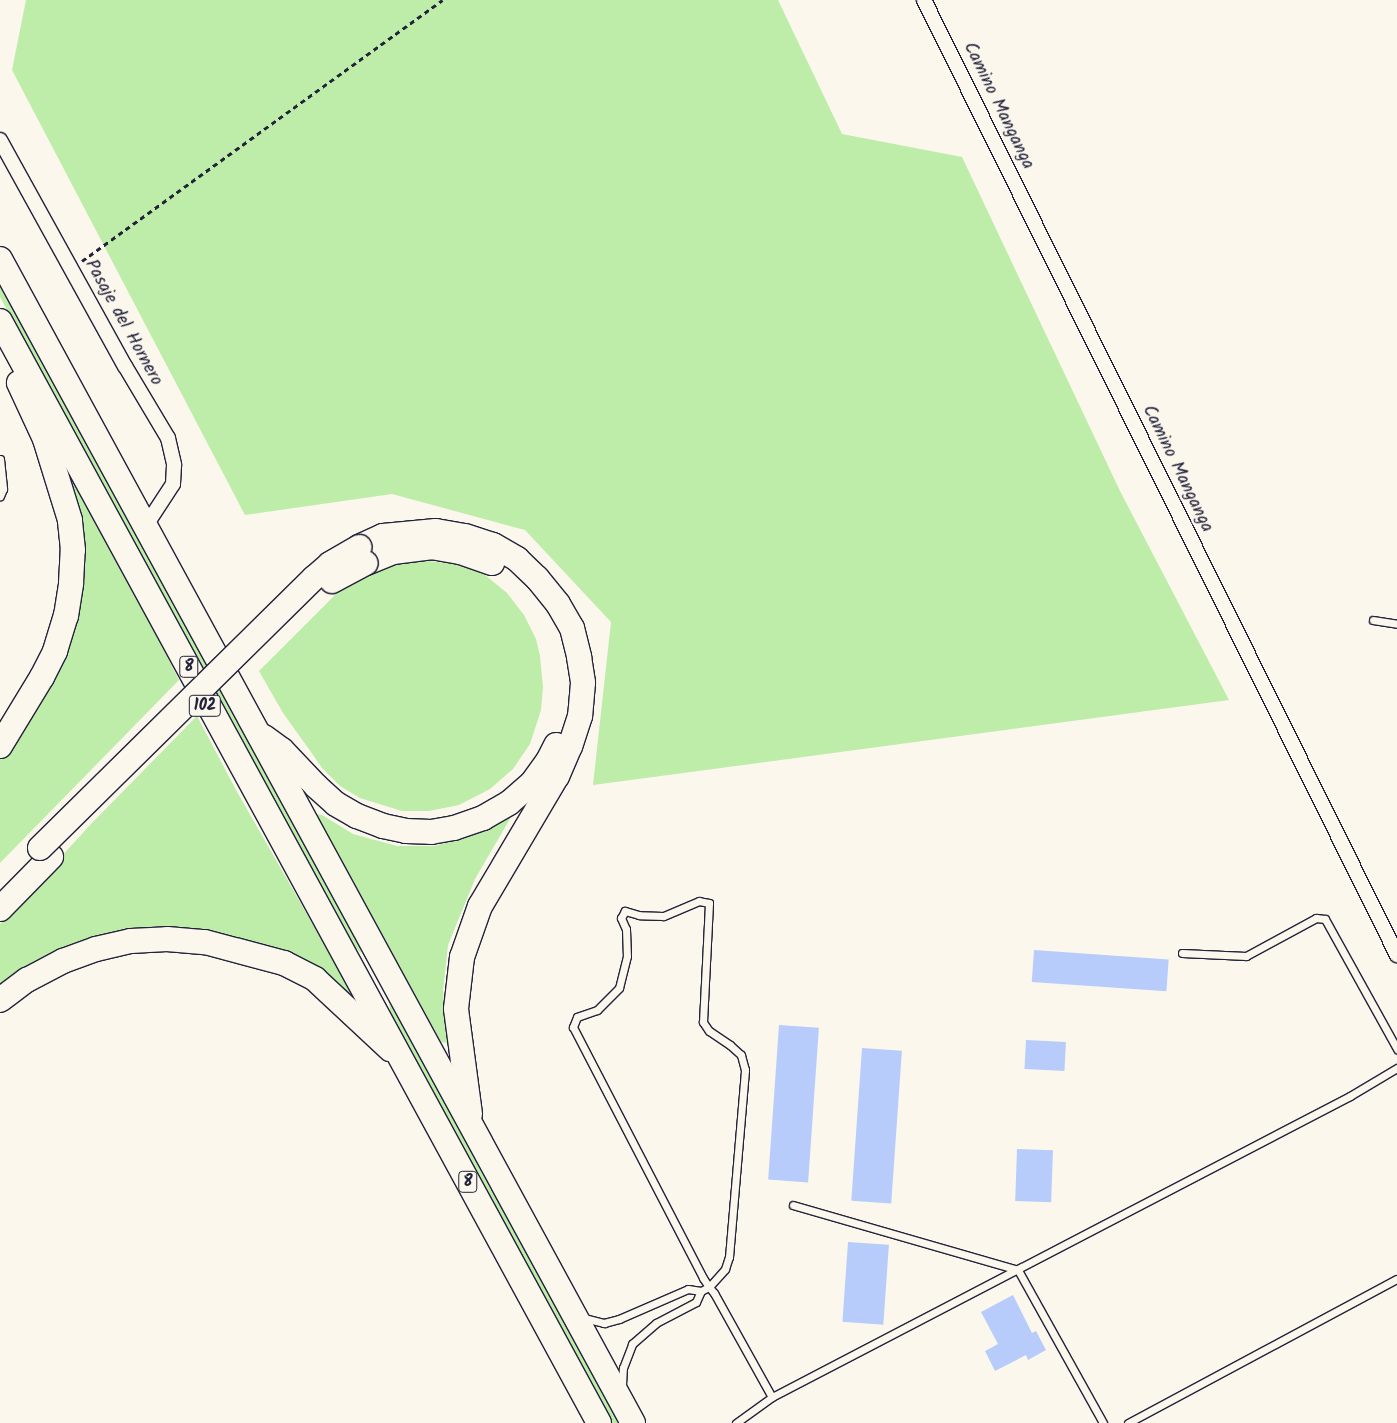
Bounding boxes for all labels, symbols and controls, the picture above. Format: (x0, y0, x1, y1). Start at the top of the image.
street label: Camino Manganga (958, 39, 1038, 173)
street label: Pasaje del Hornero (79, 256, 167, 390)
street label: Camino Manganga (1137, 402, 1217, 536)
road number: 8 (179, 654, 199, 680)
road number: 102 (189, 692, 221, 719)
road number: 8 (458, 1168, 478, 1196)

